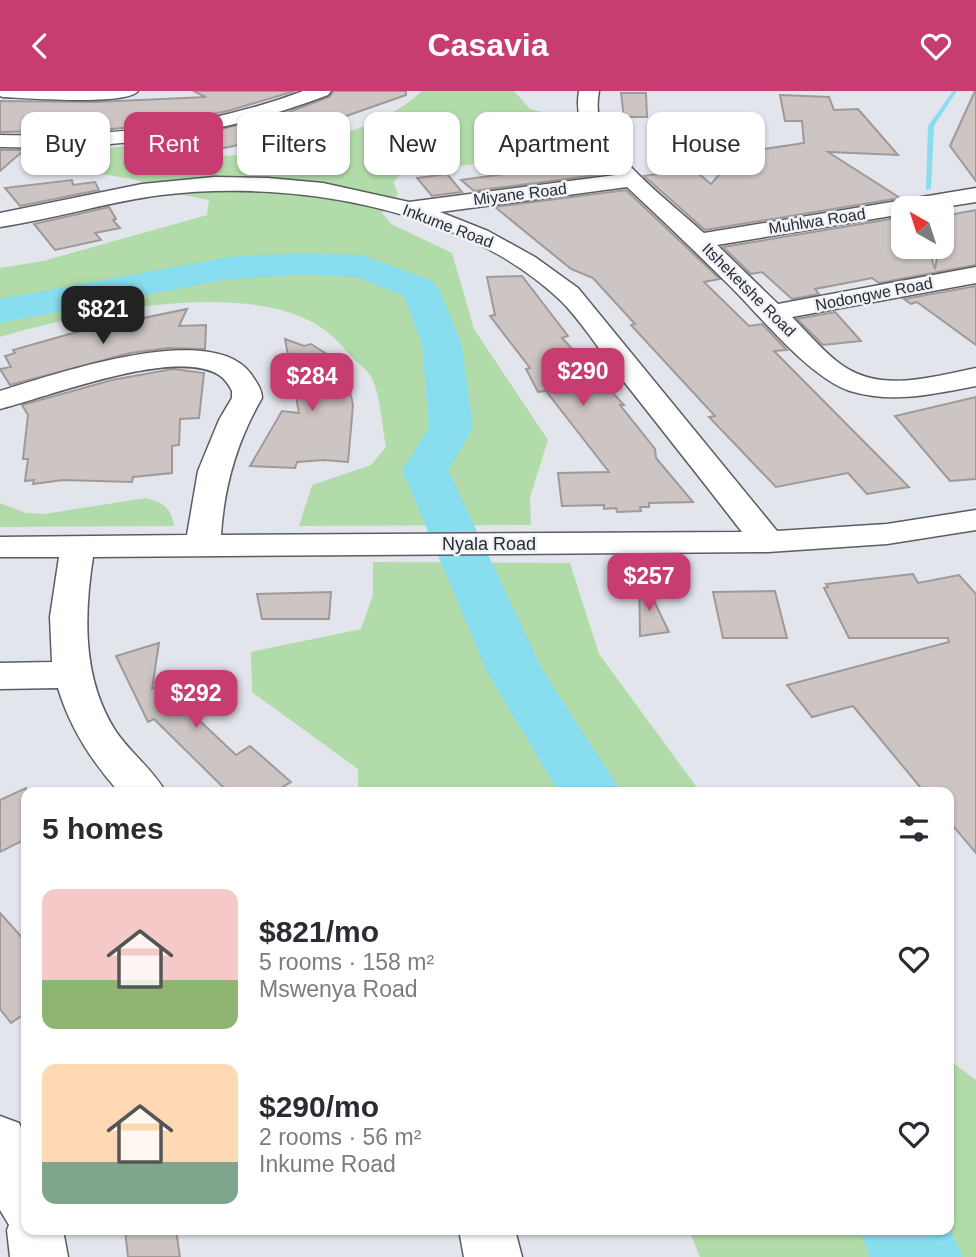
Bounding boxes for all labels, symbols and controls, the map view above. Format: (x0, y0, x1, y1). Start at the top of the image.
icon: back (21, 27, 59, 65)
text: Casavia (428, 27, 548, 63)
icon: heart (917, 27, 955, 65)
chip: Buy (21, 112, 110, 175)
chip: Rent (124, 112, 223, 175)
chip: Filters (237, 112, 350, 175)
chip: New (364, 112, 460, 175)
chip: Apartment (474, 112, 633, 175)
chip: House (647, 112, 765, 175)
street label: Miyane Road (472, 180, 568, 208)
north arrow (891, 196, 954, 259)
map controls (891, 196, 954, 259)
street label: Inkume Road (401, 201, 495, 251)
street label: Muhlwa Road (767, 205, 867, 237)
street label: Itsheketshe Road (699, 240, 799, 340)
street label: Nodongwe Road (814, 274, 934, 314)
pin: $821 (62, 287, 144, 346)
text: $821 (77, 296, 129, 322)
pin: $290 (542, 349, 624, 408)
pin: $284 (271, 353, 353, 413)
text: $290 (557, 358, 609, 384)
text: $284 (286, 363, 338, 389)
street label: Nyala Road (442, 534, 536, 554)
pin: $257 (608, 553, 690, 613)
text: $257 (623, 563, 675, 589)
pin: $292 (155, 671, 237, 730)
text: $292 (170, 680, 222, 706)
icon: filters (895, 810, 933, 848)
text: 5 homes (42, 812, 164, 845)
text: $821/mo (259, 915, 379, 948)
icon: home (98, 917, 182, 1001)
icon: heart (895, 940, 933, 978)
text: 5 rooms · 158 m² (259, 949, 434, 975)
text: Mswenya Road (259, 976, 418, 1002)
text: $290/mo (259, 1090, 379, 1123)
icon: home (98, 1092, 182, 1176)
icon: heart (895, 1115, 933, 1153)
text: 2 rooms · 56 m² (259, 1124, 421, 1150)
text: Inkume Road (259, 1151, 396, 1177)

